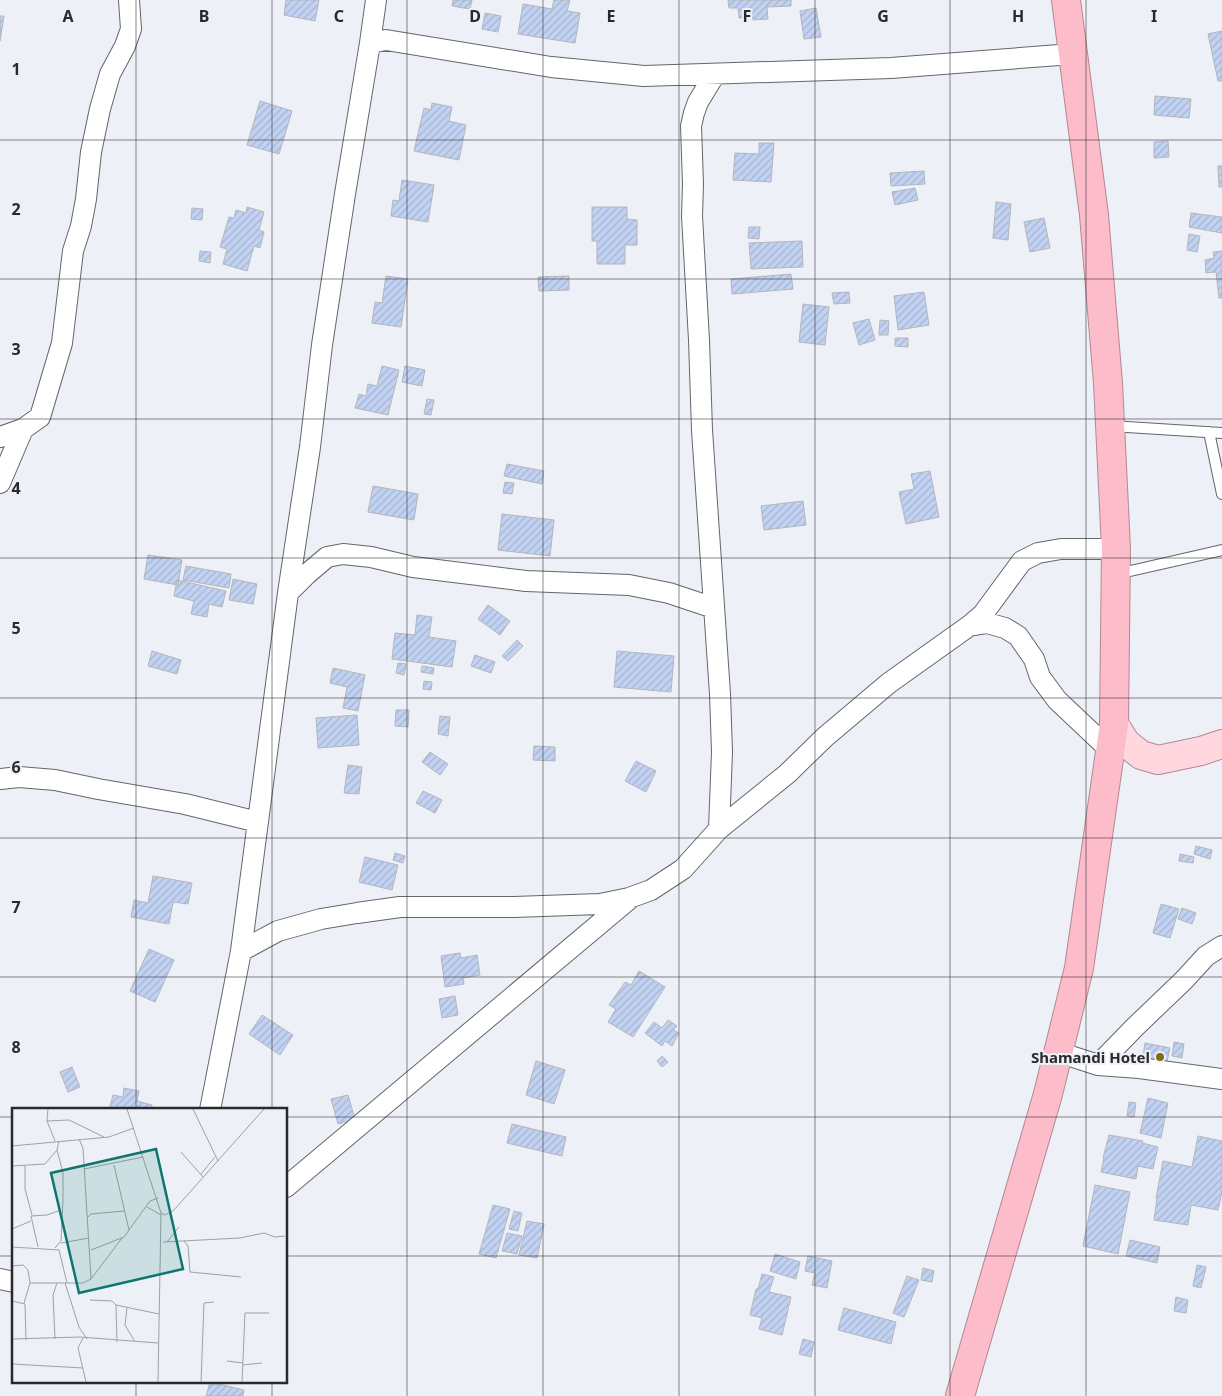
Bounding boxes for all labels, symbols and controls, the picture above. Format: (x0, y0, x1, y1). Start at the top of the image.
text: A (62, 5, 74, 27)
text: B (199, 5, 209, 27)
text: C (334, 5, 344, 27)
text: D (469, 5, 481, 27)
text: E (607, 5, 616, 27)
text: F (743, 5, 751, 27)
text: G (877, 5, 889, 27)
text: H (1012, 5, 1024, 27)
text: I (1151, 5, 1157, 27)
text: 1 (11, 58, 21, 80)
text: 2 (11, 198, 21, 220)
text: 3 (11, 338, 21, 360)
text: 4 (11, 477, 21, 499)
text: 5 (11, 617, 21, 639)
text: 6 (11, 756, 21, 778)
text: 7 (11, 896, 21, 918)
text: 8 (11, 1036, 21, 1058)
place label: Shamandi Hotel (1031, 1047, 1150, 1067)
marker: Shamandi Hotel (1154, 1051, 1166, 1063)
inset map (12, 1108, 288, 1384)

